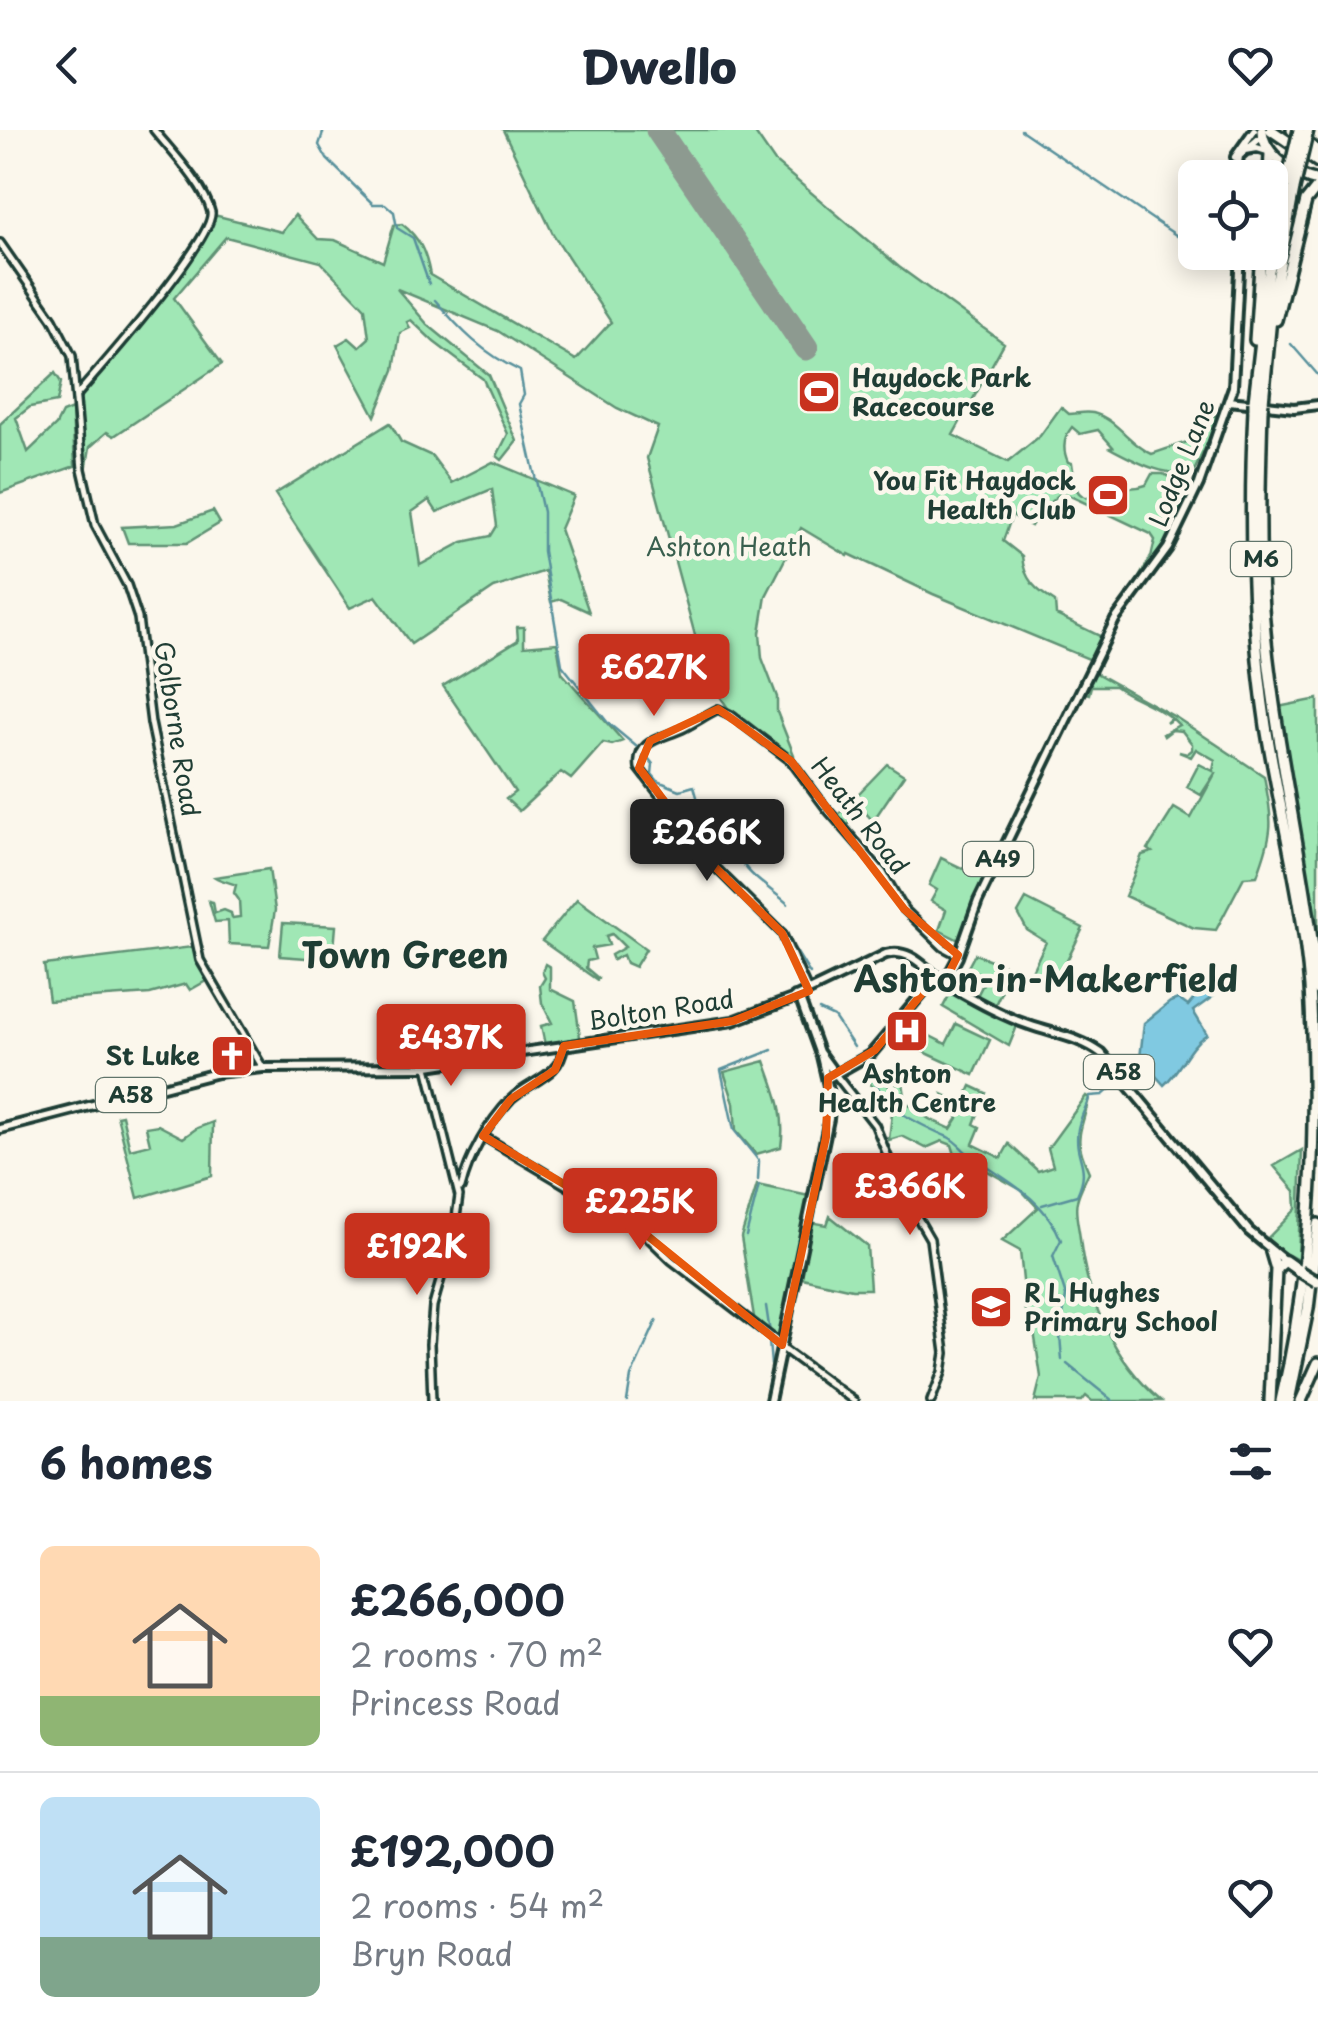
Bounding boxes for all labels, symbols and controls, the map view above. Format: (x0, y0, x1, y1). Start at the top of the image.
text: Dwello (581, 31, 737, 99)
icon: back (40, 38, 95, 93)
icon: heart (1223, 38, 1278, 93)
map controls (1178, 160, 1288, 270)
button: locate (1178, 160, 1288, 270)
place label: Haydock Park Racecourse (852, 358, 1031, 425)
sports icon: Haydock Park Racecourse (796, 369, 842, 415)
street label: Lodge Lane (1138, 393, 1224, 532)
place label: You Fit Haydock Health Club (873, 461, 1077, 528)
sports icon: You Fit Haydock Health Club (1085, 472, 1131, 518)
park label: Ashton Heath (646, 527, 812, 565)
road number: M6 (1231, 542, 1291, 576)
pin: £627K (584, 634, 724, 719)
street label: Golborne Road (145, 638, 211, 819)
text: £627K (601, 642, 707, 690)
street label: Heath Road (803, 748, 919, 882)
pin: £266K (637, 799, 777, 884)
text: £266K (652, 807, 762, 855)
road number: A49 (963, 842, 1033, 876)
district label: Town Green (301, 927, 509, 980)
district label: Ashton-in-Makerfield (854, 951, 1238, 1004)
street label: Bolton Road (585, 979, 737, 1039)
pin: £437K (381, 1004, 521, 1089)
hospital icon: Ashton Health Centre (884, 1008, 930, 1054)
text: £437K (399, 1012, 503, 1060)
church icon: St Luke (209, 1033, 255, 1079)
place label: St Luke (106, 1036, 200, 1074)
place label: Ashton Health Centre (818, 1054, 997, 1121)
road number: A58 (1084, 1055, 1154, 1089)
road number: A58 (96, 1078, 166, 1112)
pin: £366K (840, 1153, 980, 1238)
text: £366K (854, 1161, 966, 1209)
pin: £225K (570, 1168, 710, 1253)
text: £225K (585, 1176, 695, 1224)
pin: £192K (347, 1213, 487, 1298)
text: £192K (367, 1221, 467, 1269)
place label: R L Hughes Primary School (1024, 1273, 1218, 1340)
school or university icon: R L Hughes Primary School (968, 1284, 1014, 1330)
text: 6 homes (40, 1430, 213, 1493)
icon: filters (1223, 1434, 1278, 1489)
text: £266,000 (350, 1567, 565, 1630)
icon: home (120, 1586, 240, 1706)
icon: heart (1223, 1619, 1278, 1674)
text: 2 rooms · 70 m² (350, 1630, 603, 1678)
text: Princess Road (350, 1678, 561, 1726)
text: £192,000 (350, 1818, 555, 1881)
icon: home (120, 1837, 240, 1957)
icon: heart (1223, 1870, 1278, 1925)
text: 2 rooms · 54 m² (350, 1881, 604, 1929)
text: Bryn Road (350, 1929, 513, 1977)

